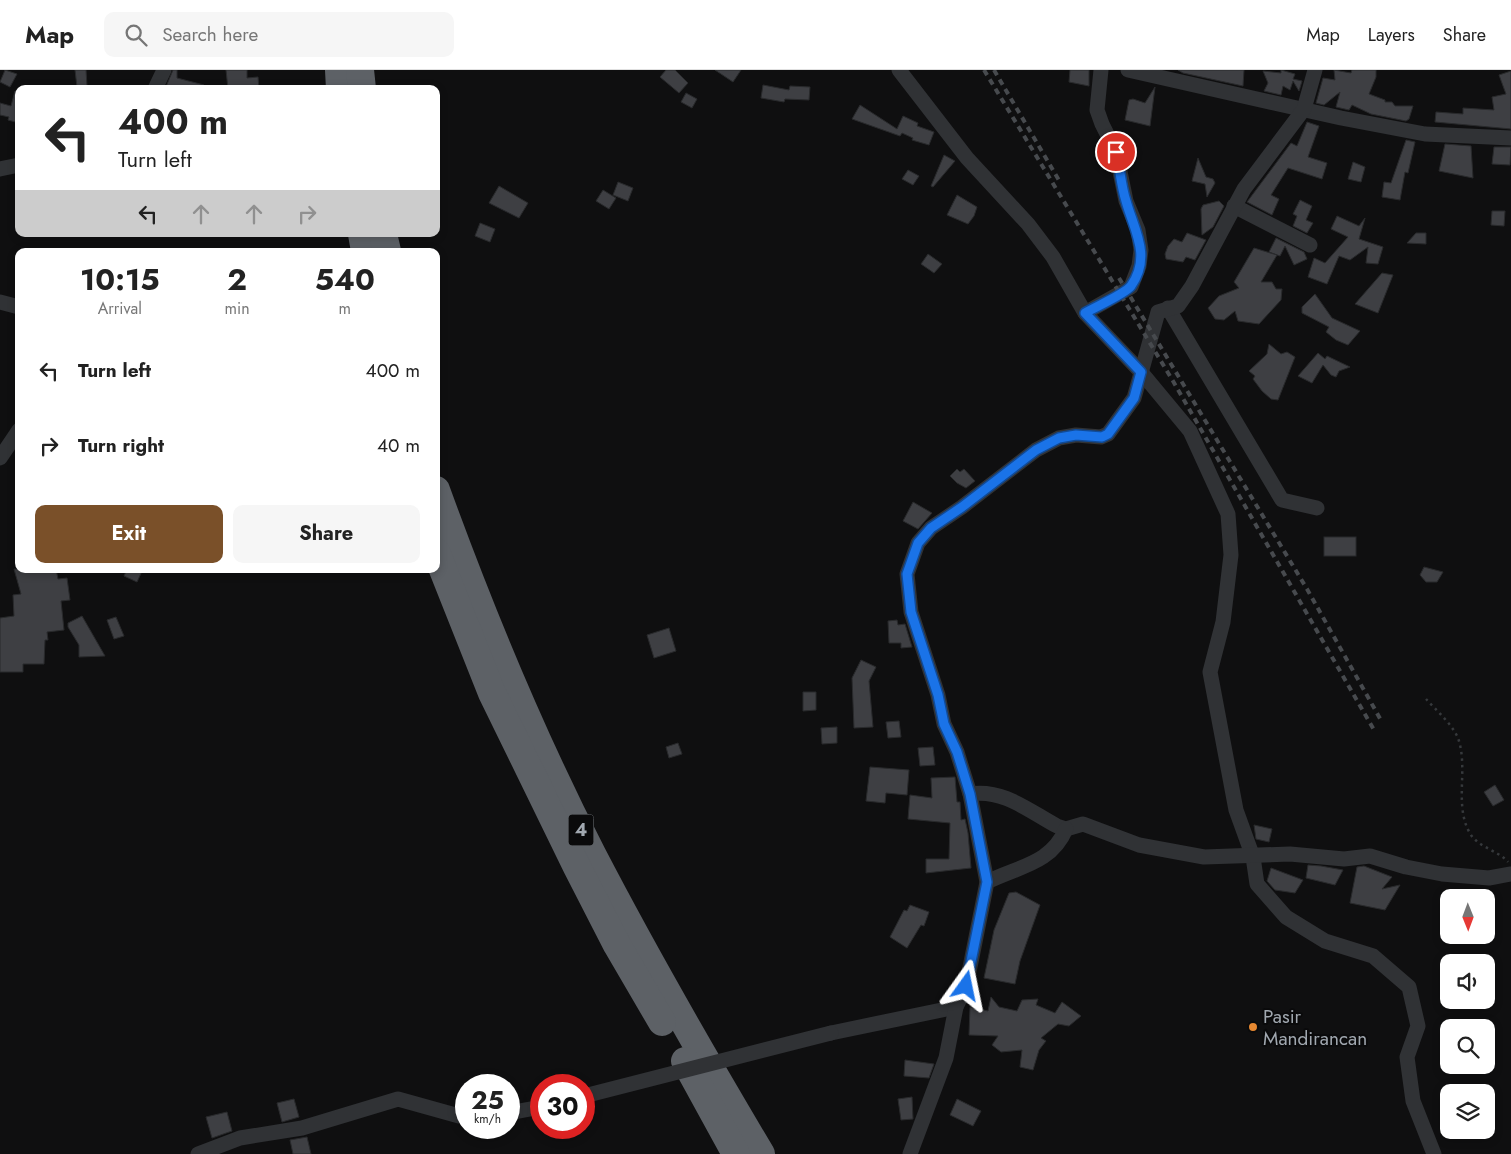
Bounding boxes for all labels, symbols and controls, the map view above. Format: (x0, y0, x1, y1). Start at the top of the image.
search box (104, 12, 454, 57)
text: Map (25, 17, 74, 52)
icon: search (122, 21, 150, 49)
text: Search here (162, 21, 258, 48)
text: Map (1306, 22, 1340, 48)
text: Layers (1368, 22, 1415, 48)
text: Share (1443, 22, 1486, 48)
text: 400 m (118, 97, 228, 147)
icon: left (35, 105, 100, 170)
pin (1095, 131, 1137, 173)
icon: arrive (1102, 138, 1130, 166)
text: Turn left (118, 143, 192, 175)
icon: left (134, 200, 162, 228)
icon: ahead (187, 200, 215, 228)
icon: ahead (240, 200, 268, 228)
icon: right (293, 200, 321, 228)
text: 10:15 (80, 258, 160, 301)
text: 2 (227, 258, 247, 301)
text: 540 (315, 258, 375, 301)
text: Arrival (98, 297, 142, 320)
text: min (225, 297, 250, 320)
text: m (339, 297, 351, 320)
icon: left (35, 357, 63, 385)
text: Turn left (78, 357, 151, 384)
text: 400 m (366, 357, 420, 384)
icon: right (35, 432, 63, 460)
text: Turn right (78, 432, 164, 459)
text: 40 m (377, 432, 420, 459)
button: Exit (35, 505, 223, 563)
button: Share (233, 505, 420, 563)
road number: 4 (568, 814, 594, 846)
north arrow (1440, 889, 1495, 944)
map controls (1440, 889, 1495, 1139)
button: sound (1440, 954, 1495, 1009)
position arrow (939, 959, 991, 1011)
place label: Pasir Mandirancan (1263, 1003, 1367, 1052)
button: search (1440, 1019, 1495, 1074)
marker: Pasir Mandirancan (1247, 1021, 1259, 1033)
speed limit sign: 30 (530, 1074, 595, 1139)
text: 25 (471, 1082, 504, 1118)
button: layers (1440, 1084, 1495, 1139)
text: km/h (474, 1110, 501, 1128)

